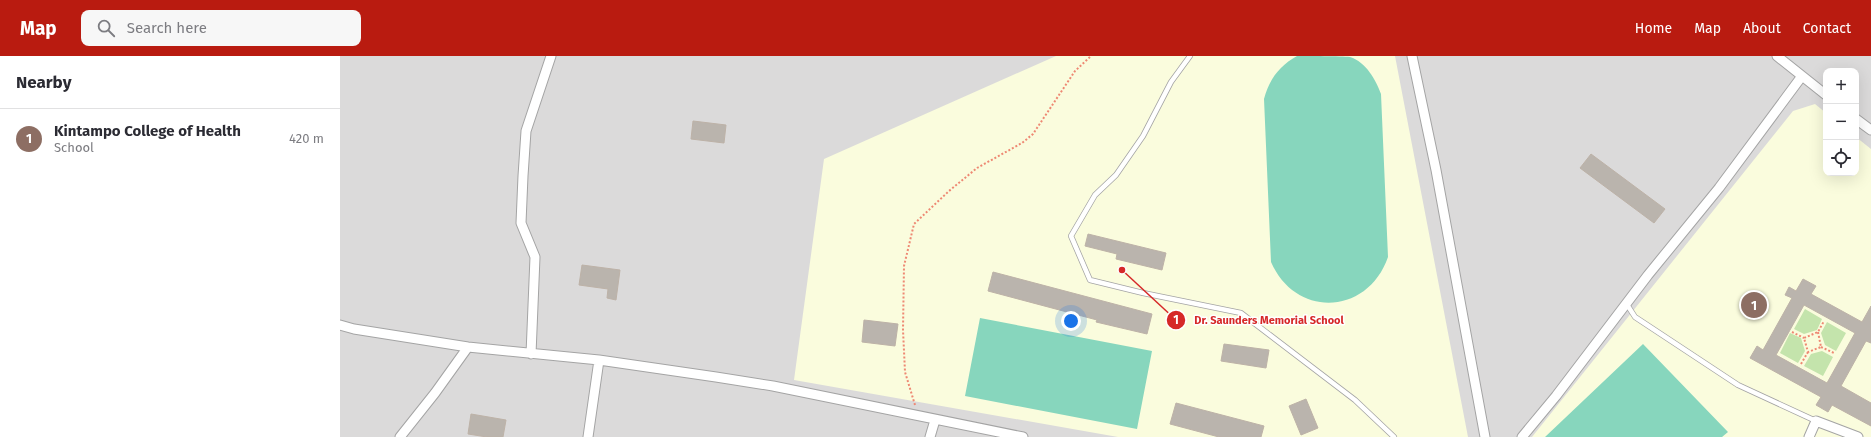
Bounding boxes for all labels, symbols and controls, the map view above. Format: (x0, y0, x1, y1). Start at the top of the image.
search box (81, 10, 361, 46)
text: Map (20, 17, 57, 40)
icon: search (95, 17, 117, 39)
text: Search here (127, 19, 207, 37)
text: Home (1635, 20, 1672, 37)
text: Map (1694, 20, 1721, 37)
text: About (1743, 20, 1781, 37)
text: Contact (1803, 20, 1851, 37)
map controls (1823, 68, 1859, 176)
button: + (1823, 68, 1859, 104)
text: Nearby (16, 72, 71, 93)
button: − (1823, 104, 1859, 140)
text: Kintampo College of Health (54, 122, 241, 140)
text: 1 (26, 131, 32, 146)
text: 420 m (289, 131, 324, 146)
text: School (54, 140, 94, 155)
button: locate (1823, 140, 1859, 176)
pin: 1 (1741, 290, 1767, 320)
callout: Dr. Saunders Memorial School (1166, 308, 1352, 331)
your location (1061, 311, 1081, 331)
text: 1 (1173, 313, 1179, 327)
text: Dr. Saunders Memorial School (1194, 314, 1344, 327)

